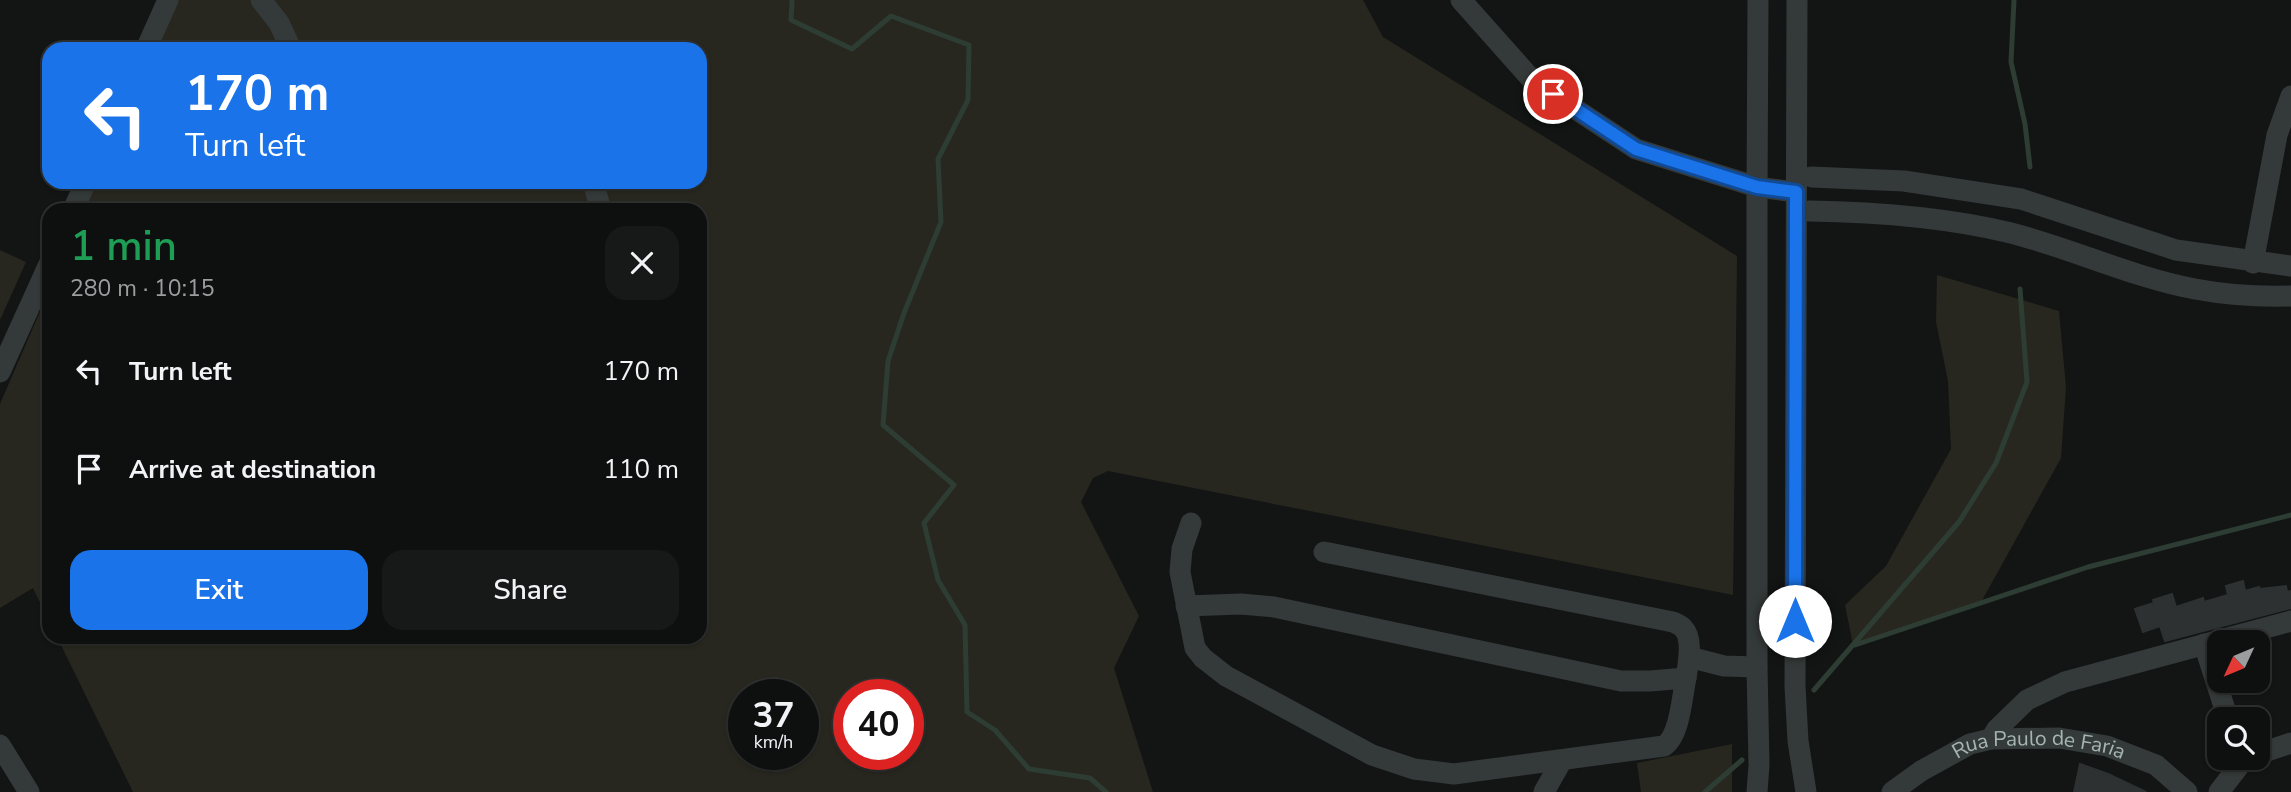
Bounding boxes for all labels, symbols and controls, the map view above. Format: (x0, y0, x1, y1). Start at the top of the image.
text: 170 m (185, 60, 329, 127)
pin (1523, 64, 1583, 124)
icon: left (70, 70, 161, 161)
icon: arrive (1534, 75, 1572, 113)
text: Turn left (185, 124, 305, 167)
text: 1 min (70, 218, 177, 275)
button: close (605, 226, 679, 300)
text: 280 m · 10:15 (70, 273, 215, 304)
icon: left (70, 352, 108, 390)
text: Turn left (129, 354, 232, 389)
text: 170 m (603, 354, 679, 389)
icon: arrive (70, 450, 108, 488)
text: Arrive at destination (129, 452, 376, 487)
text: 110 m (603, 452, 679, 487)
button: Exit (70, 550, 368, 630)
button: Share (382, 550, 679, 630)
position arrow (1758, 584, 1832, 658)
north arrow (2207, 630, 2270, 693)
map controls (2207, 630, 2270, 770)
speed limit sign: 40 (833, 679, 924, 770)
text: 37 (752, 692, 795, 739)
button: search (2207, 707, 2270, 770)
street label: Rua Paulo de Faria (1947, 724, 2130, 766)
text: km/h (754, 730, 793, 754)

